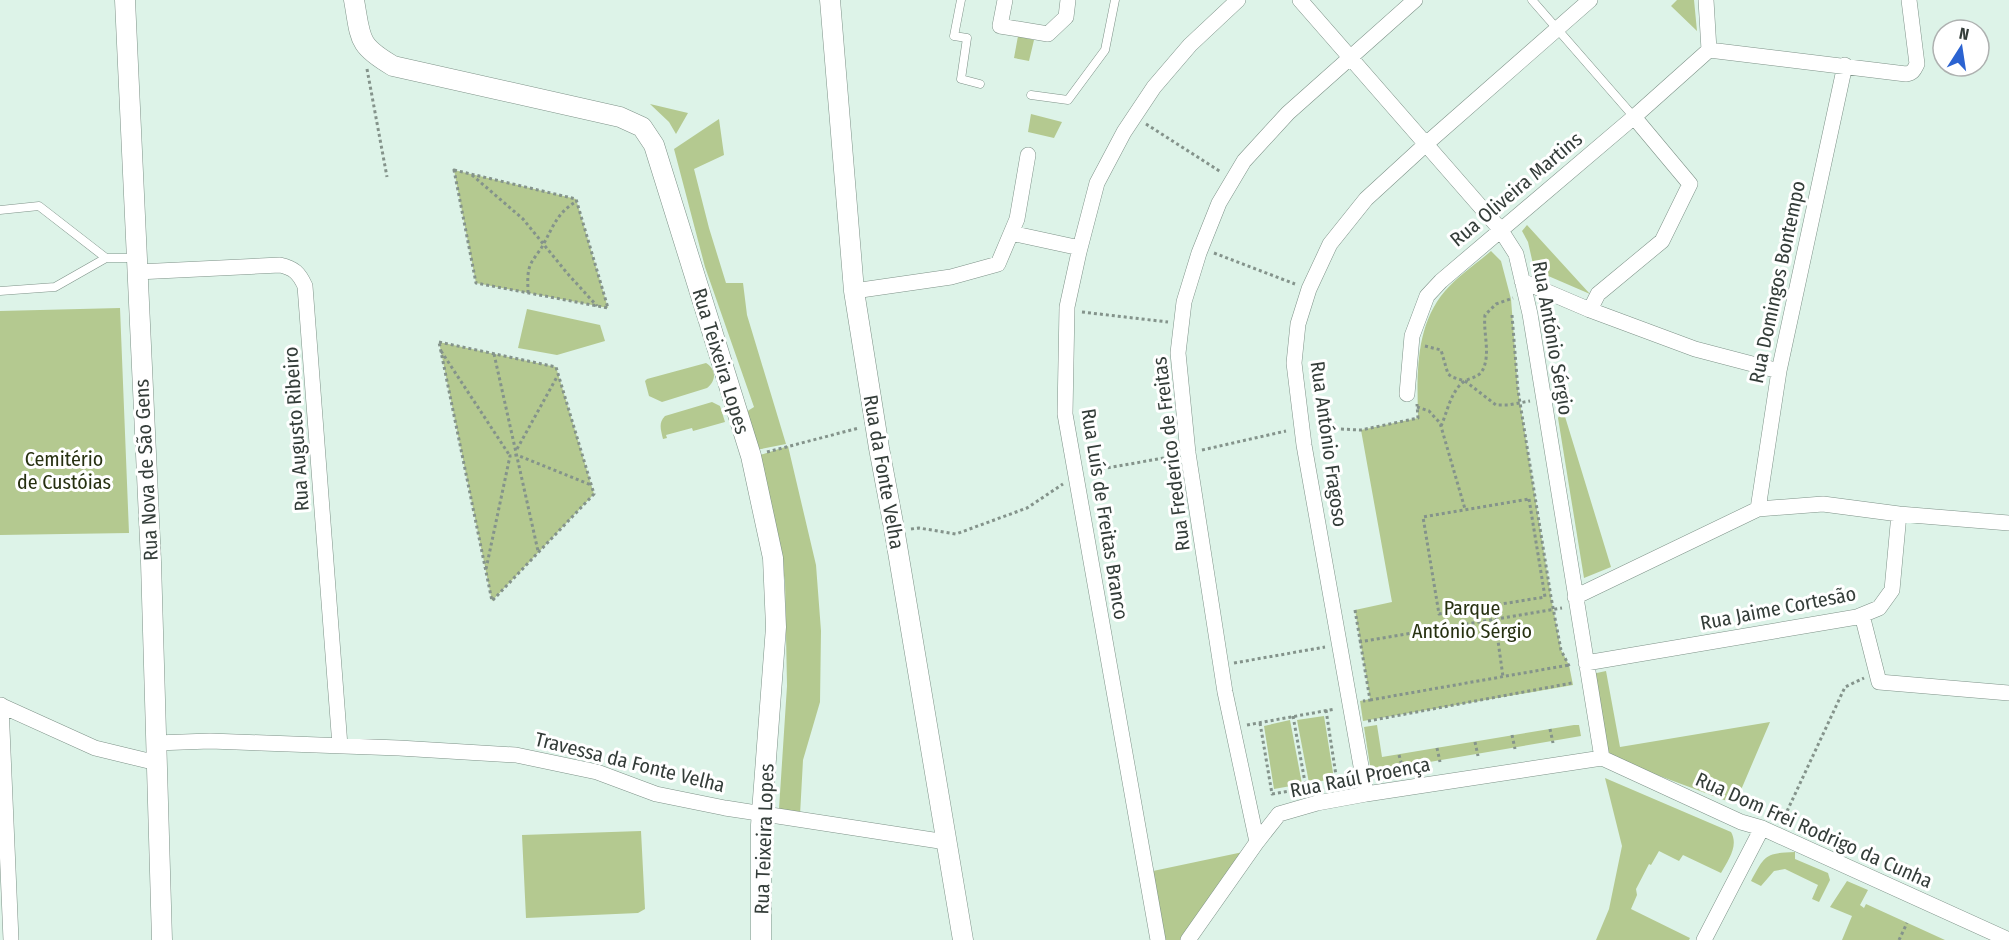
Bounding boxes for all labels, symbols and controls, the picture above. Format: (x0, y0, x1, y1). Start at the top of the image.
north arrow (1931, 18, 1991, 78)
text: N (1957, 24, 1971, 44)
street label: Rua Oliveira Martins (1445, 127, 1587, 251)
street label: Rua Domingos Bontempo (1744, 179, 1810, 385)
street label: Rua António Sérgio (1528, 259, 1578, 417)
street label: Rua Teixeira Lopes (687, 285, 755, 437)
street label: Rua Augusto Ribeiro (278, 346, 314, 512)
street label: Rua Frederico de Freitas (1147, 355, 1195, 553)
street label: Rua António Fragoso (1305, 360, 1353, 528)
street label: Rua Nova de São Gens (129, 378, 163, 562)
street label: Rua da Fonte Velha (859, 393, 909, 551)
street label: Rua Luís de Freitas Branco (1076, 407, 1134, 621)
park label: Cemitério de Custóias (17, 447, 111, 494)
street label: Rua Jaime Cortesão (1698, 581, 1858, 635)
park label: Parque António Sérgio (1412, 596, 1532, 643)
street label: Travessa da Fonte Velha (533, 727, 727, 797)
street label: Rua Raúl Proença (1288, 752, 1432, 802)
street label: Rua Teixeira Lopes (749, 763, 779, 915)
street label: Rua Dom Frei Rodrigo da Cunha (1692, 767, 1936, 893)

